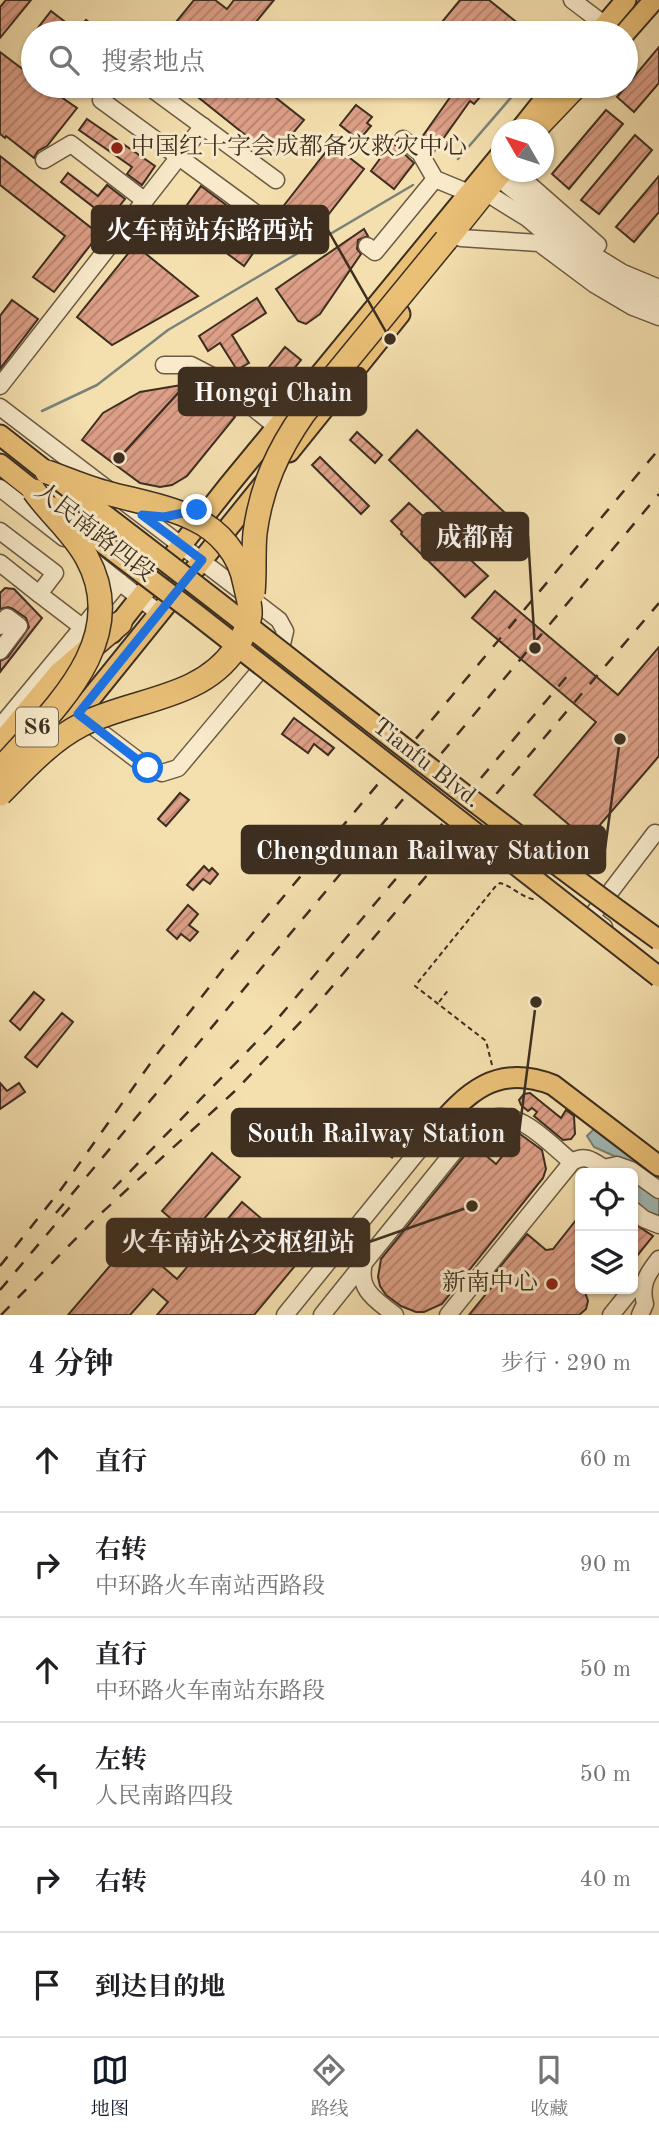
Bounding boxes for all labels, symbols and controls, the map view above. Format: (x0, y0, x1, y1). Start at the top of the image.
search box (21, 21, 638, 98)
icon: search (45, 41, 83, 79)
text: 搜索地点 (101, 50, 205, 76)
north arrow (491, 119, 554, 182)
place label: 中国红十字会成都备灾救灾中心 (131, 133, 467, 160)
marker: 中国红十字会成都备灾救灾中心 (109, 140, 125, 156)
callout: 火车南站东路西站 (92, 206, 328, 253)
text: 火车南站东路西站 (106, 216, 314, 245)
callout: Hongqi Chain (179, 368, 366, 415)
text: Hongqi Chain (193, 381, 353, 407)
street label: 人民南路四段 (30, 477, 160, 587)
route end (181, 494, 212, 525)
callout: 成都南 (422, 513, 528, 560)
text: 成都南 (436, 523, 514, 552)
road number: S6 (16, 708, 58, 747)
street label: Tianfu Blvd. (367, 715, 485, 813)
route start (132, 752, 163, 783)
callout: Chengdunan Railway Station (242, 826, 605, 873)
text: Chengdunan Railway Station (256, 839, 590, 865)
callout: South Railway Station (232, 1109, 519, 1156)
text: South Railway Station (247, 1122, 505, 1148)
map controls (575, 1168, 638, 1294)
button: locate (575, 1168, 638, 1231)
callout: 火车南站公交枢纽站 (107, 1219, 369, 1266)
text: 火车南站公交枢纽站 (121, 1228, 355, 1257)
button: layers (575, 1231, 638, 1294)
place label: 新南中心 (442, 1269, 538, 1296)
marker: 新南中心 (544, 1276, 560, 1292)
text: 4 分钟 (28, 1350, 114, 1380)
text: 步行 · 290 m (501, 1352, 631, 1375)
icon: ahead (28, 1441, 66, 1479)
text: 60 m (580, 1448, 631, 1471)
text: 直行 (95, 1450, 147, 1476)
text: 右转 (95, 1538, 147, 1564)
icon: right (28, 1546, 66, 1584)
text: 90 m (580, 1553, 631, 1576)
text: 中环路火车南站西路段 (95, 1575, 325, 1598)
text: 直行 (95, 1643, 147, 1669)
icon: ahead (28, 1651, 66, 1689)
text: 50 m (580, 1658, 631, 1681)
text: 中环路火车南站东路段 (95, 1680, 325, 1703)
text: 左转 (95, 1748, 147, 1774)
icon: left (28, 1756, 66, 1794)
text: 50 m (580, 1763, 631, 1786)
text: 人民南路四段 (95, 1785, 233, 1808)
icon: right (28, 1861, 66, 1899)
text: 40 m (580, 1868, 631, 1891)
text: 右转 (95, 1870, 147, 1896)
icon: arrive (28, 1966, 66, 2004)
text: 到达目的地 (95, 1975, 225, 2001)
tab: 地图 (91, 2051, 129, 2122)
tab: 路线 (310, 2051, 348, 2122)
tab: 收藏 (530, 2051, 568, 2122)

